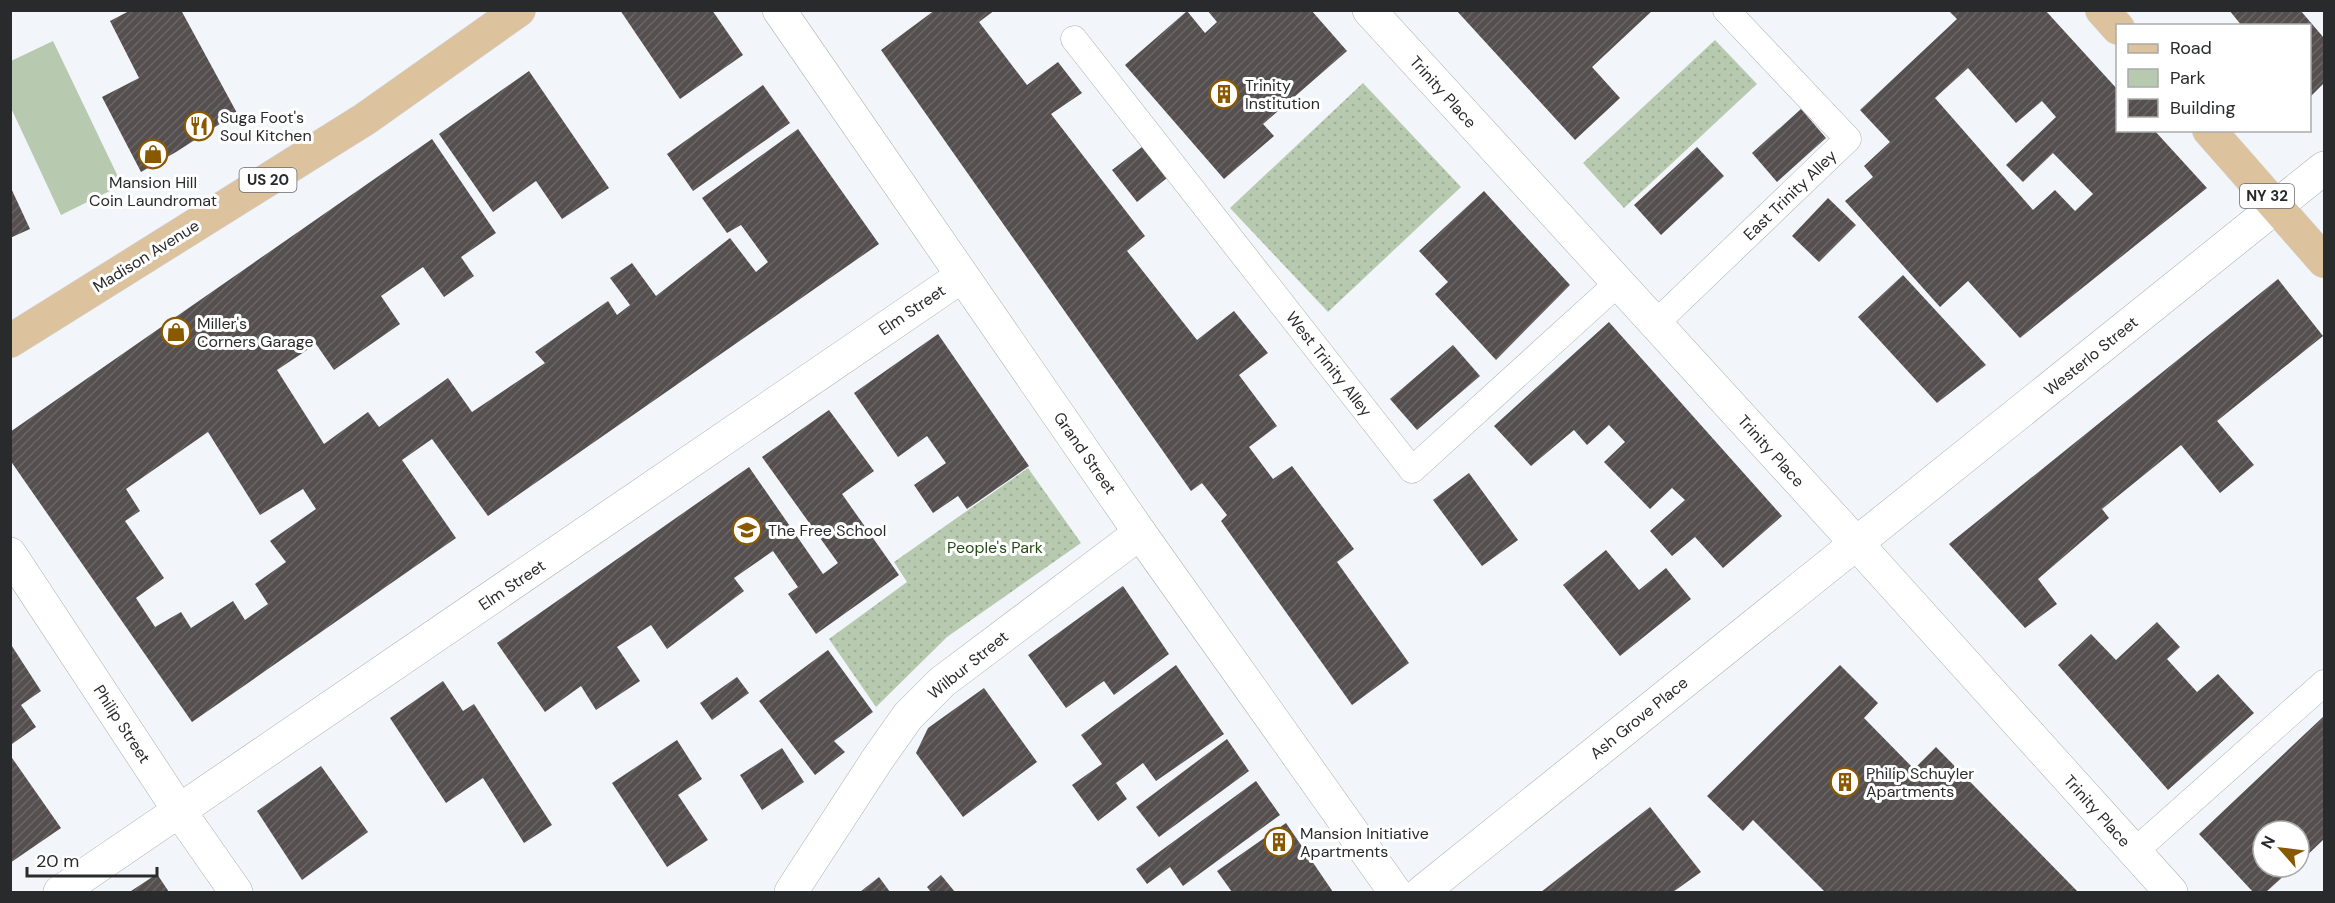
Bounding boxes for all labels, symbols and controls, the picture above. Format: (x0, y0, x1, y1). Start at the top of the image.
legend (2116, 24, 2311, 132)
text: Road (2170, 36, 2212, 60)
street label: Trinity Place (1405, 52, 1481, 132)
text: Park (2170, 66, 2206, 90)
place label: Trinity Institution (1245, 75, 1320, 114)
building icon: Trinity Institution (1208, 78, 1240, 110)
text: Building (2170, 96, 2235, 120)
place label: Suga Foot's Soul Kitchen (220, 107, 312, 146)
restaurant icon: Suga Foot's Soul Kitchen (183, 110, 215, 142)
shop icon: Mansion Hill Coin Laundromat (137, 138, 169, 170)
street label: East Trinity Alley (1739, 145, 1841, 245)
road number: US 20 (240, 168, 296, 192)
place label: Mansion Hill Coin Laundromat (89, 172, 217, 211)
road number: NY 32 (2240, 184, 2294, 208)
street label: Madison Avenue (89, 215, 203, 297)
street label: Elm Street (874, 280, 950, 340)
street label: West Trinity Alley (1281, 307, 1377, 421)
street label: Westerlo Street (2040, 312, 2142, 400)
place label: Miller's Corners Garage (197, 313, 314, 352)
shop icon: Miller's Corners Garage (160, 316, 192, 348)
street label: Grand Street (1049, 408, 1121, 498)
street label: Trinity Place (1733, 411, 1809, 491)
school or university icon: The Free School (731, 514, 763, 546)
place label: The Free School (768, 520, 886, 541)
park label: People's Park (947, 537, 1043, 558)
street label: Elm Street (474, 555, 550, 615)
street label: Wilbur Street (923, 626, 1013, 704)
street label: Ash Grove Place (1586, 672, 1692, 764)
street label: Philip Street (89, 681, 155, 767)
place label: Philip Schuyler Apartments (1866, 763, 1974, 802)
building icon: Philip Schuyler Apartments (1829, 766, 1861, 798)
street label: Trinity Place (2059, 771, 2135, 851)
north arrow (2251, 819, 2311, 879)
place label: Mansion Initiative Apartments (1300, 823, 1429, 862)
building icon: Mansion Initiative Apartments (1263, 826, 1295, 858)
text: N (2256, 832, 2280, 852)
scale bar (27, 840, 158, 878)
text: 20 m (36, 849, 79, 873)

